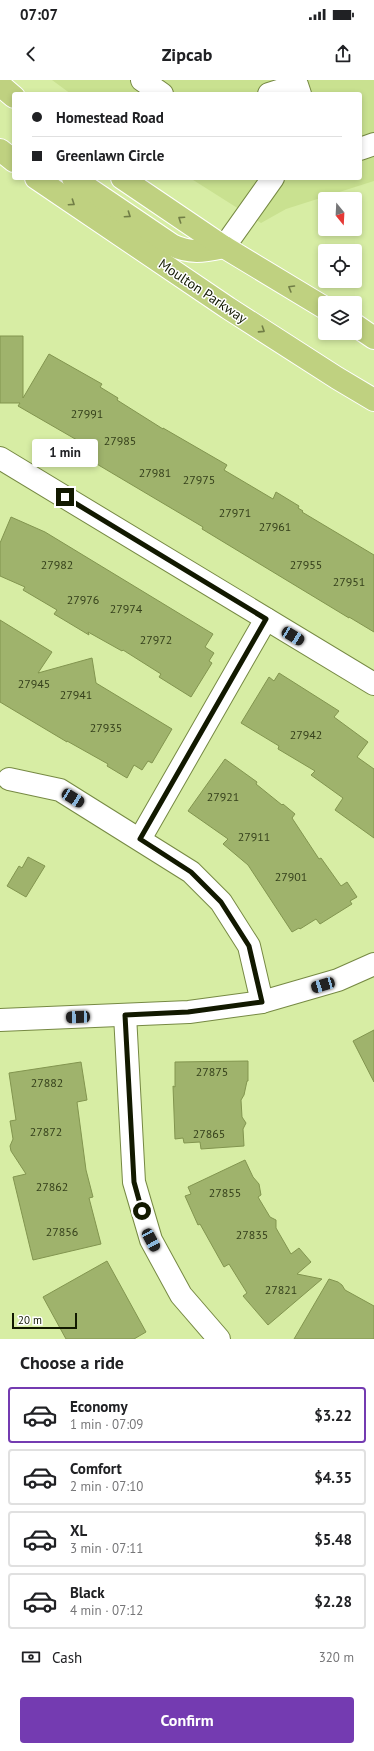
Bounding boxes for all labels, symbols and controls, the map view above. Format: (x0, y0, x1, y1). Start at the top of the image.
text: 07:07 (20, 5, 58, 24)
icon: back (20, 43, 42, 65)
text: Zipcab (162, 43, 212, 66)
icon: share (332, 43, 354, 65)
text: Homestead Road (56, 108, 164, 127)
text: Greenlawn Circle (56, 146, 164, 165)
north arrow (318, 192, 362, 236)
map controls (318, 192, 362, 340)
one-way arrow (68, 198, 75, 206)
one-way arrow (124, 210, 131, 218)
one-way arrow (178, 216, 185, 224)
button: locate (318, 244, 362, 288)
street label: Moulton Parkway (155, 255, 251, 328)
one-way arrow (288, 285, 296, 292)
button: layers (318, 296, 362, 340)
one-way arrow (257, 325, 264, 332)
house number: 27991 (71, 406, 103, 421)
house number: 27985 (104, 433, 136, 448)
callout: 1 min (32, 439, 98, 467)
text: 1 min (49, 444, 81, 461)
house number: 27981 (139, 465, 171, 480)
house number: 27975 (183, 472, 215, 487)
route end (56, 488, 74, 506)
house number: 27971 (219, 505, 251, 520)
house number: 27961 (259, 519, 291, 534)
house number: 27982 (41, 557, 73, 572)
house number: 27955 (290, 557, 322, 572)
house number: 27951 (333, 574, 365, 589)
house number: 27976 (67, 592, 99, 607)
house number: 27974 (110, 601, 143, 616)
car (280, 625, 306, 647)
house number: 27972 (140, 632, 172, 647)
house number: 27945 (18, 676, 50, 691)
house number: 27941 (60, 687, 92, 702)
house number: 27935 (90, 720, 122, 735)
house number: 27942 (290, 727, 322, 742)
car (60, 787, 86, 809)
house number: 27921 (207, 789, 239, 804)
house number: 27911 (238, 829, 270, 844)
house number: 27901 (275, 869, 307, 884)
car (310, 976, 336, 994)
car (66, 1011, 90, 1023)
house number: 27875 (196, 1064, 228, 1079)
house number: 27882 (31, 1075, 63, 1090)
house number: 27872 (30, 1124, 62, 1139)
house number: 27865 (193, 1126, 225, 1141)
house number: 27862 (36, 1179, 68, 1194)
house number: 27855 (209, 1185, 241, 1200)
route start (133, 1202, 151, 1220)
house number: 27856 (46, 1224, 78, 1239)
car (140, 1227, 162, 1253)
house number: 27835 (236, 1227, 268, 1242)
house number: 27821 (265, 1282, 297, 1297)
scale bar (12, 1311, 77, 1330)
text: 20 m (18, 1313, 42, 1327)
text: Choose a ride (20, 1351, 124, 1374)
icon: car (22, 1397, 58, 1433)
text: Economy (70, 1397, 128, 1416)
text: $3.22 (314, 1406, 352, 1425)
text: 1 min · 07:09 (70, 1416, 143, 1433)
icon: car (22, 1459, 58, 1495)
text: Comfort (70, 1459, 122, 1478)
text: $4.35 (314, 1468, 352, 1487)
text: 2 min · 07:10 (70, 1478, 143, 1495)
icon: car (22, 1521, 58, 1557)
text: XL (70, 1521, 87, 1540)
text: $5.48 (314, 1530, 352, 1549)
text: 3 min · 07:11 (70, 1540, 143, 1557)
icon: car (22, 1583, 58, 1619)
text: Black (70, 1583, 105, 1602)
text: $2.28 (314, 1592, 352, 1611)
text: 4 min · 07:12 (70, 1602, 143, 1619)
icon: cash (20, 1646, 42, 1668)
text: Cash (52, 1648, 82, 1667)
text: 320 m (319, 1649, 354, 1666)
button: Confirm (20, 1697, 354, 1743)

